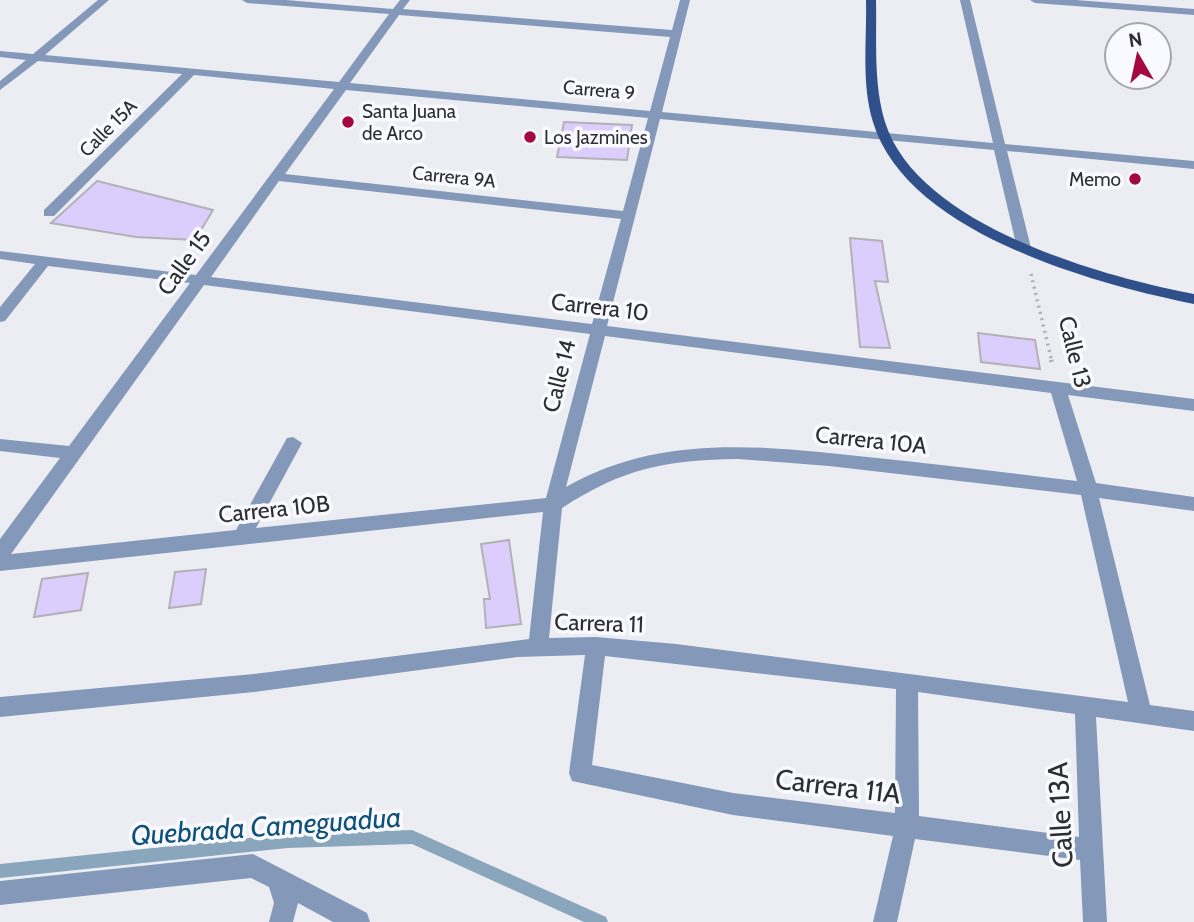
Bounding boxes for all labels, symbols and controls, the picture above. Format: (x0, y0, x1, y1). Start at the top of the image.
north arrow (1103, 21, 1173, 91)
text: N (1127, 27, 1144, 52)
street label: Carrera 9 (562, 75, 636, 105)
street label: Calle 15A (74, 94, 142, 162)
place label: Santa Juana de Arco (362, 100, 456, 145)
marker: Santa Juana de Arco (340, 114, 356, 130)
place label: Los Jazmines (544, 126, 648, 149)
marker: Los Jazmines (522, 129, 538, 145)
street label: Carrera 9A (411, 161, 497, 193)
place label: Memo (1069, 168, 1121, 191)
marker: Memo (1127, 171, 1143, 187)
street label: Calle 15 (151, 225, 217, 301)
street label: Carrera 10 (550, 287, 650, 327)
street label: Calle 13 (1053, 313, 1097, 391)
street label: Calle 14 (537, 337, 581, 415)
street label: Carrera 10A (814, 420, 928, 460)
street label: Carrera 10B (217, 489, 331, 529)
street label: Carrera 11 (554, 607, 644, 639)
street label: Calle 13A (1040, 760, 1080, 869)
street label: Carrera 11A (773, 761, 903, 811)
water label: Quebrada Cameguadua (130, 800, 402, 852)

